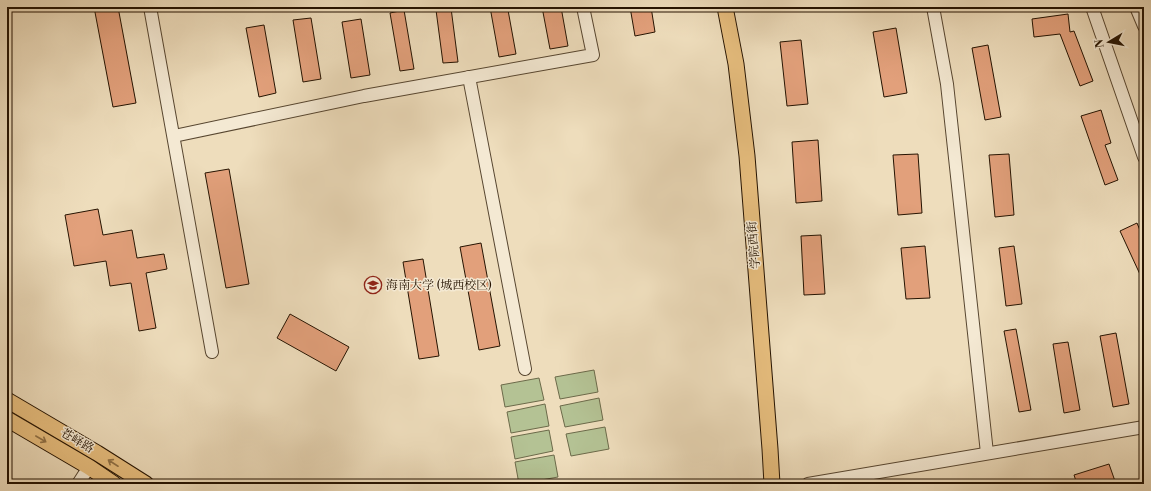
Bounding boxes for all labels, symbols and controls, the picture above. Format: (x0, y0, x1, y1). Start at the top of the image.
north arrow (1089, 22, 1129, 62)
text: N (1092, 38, 1108, 49)
street label: 学院西街 (744, 219, 764, 270)
school or university icon: 海南大学 (城西校区) (363, 275, 383, 295)
place label: 海南大学 (城西校区) (386, 278, 492, 293)
street label: 苍峄路 (58, 426, 96, 456)
one-way arrow (35, 436, 47, 444)
one-way arrow (108, 459, 119, 467)

